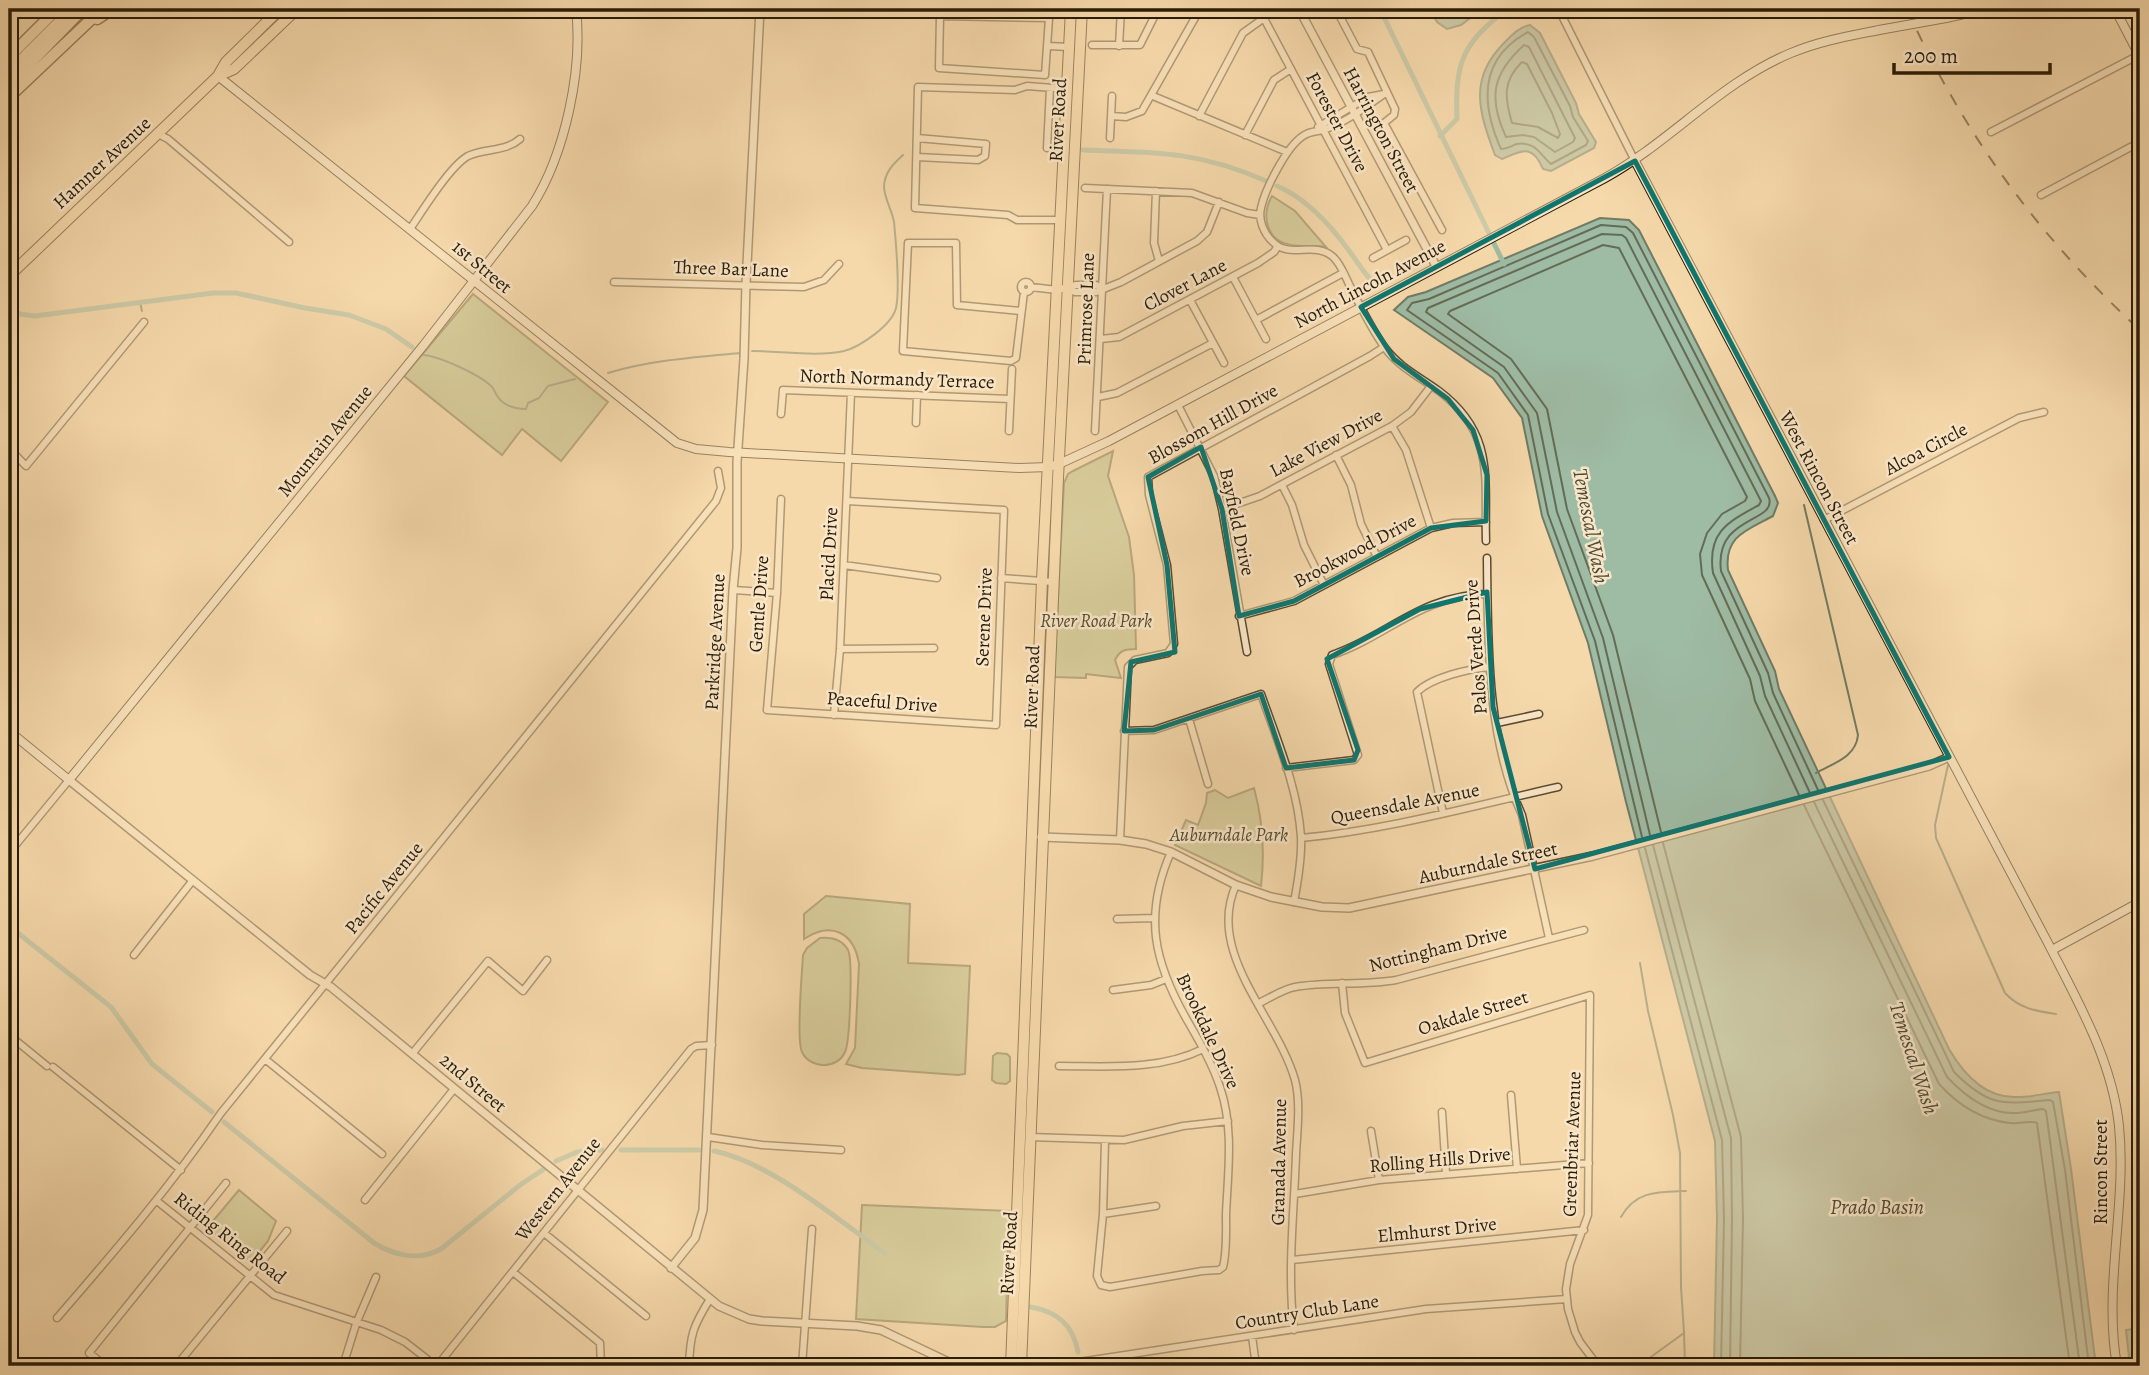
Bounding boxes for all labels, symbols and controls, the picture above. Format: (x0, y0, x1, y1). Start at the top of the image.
scale bar (1894, 32, 2049, 76)
text: 200 m (1904, 42, 1958, 70)
street label: Harrington Street (1337, 62, 1425, 198)
street label: Forester Drive (1300, 67, 1374, 177)
street label: River Road (1043, 77, 1073, 163)
street label: Hamner Avenue (47, 111, 157, 215)
street label: North Lincoln Avenue (1290, 233, 1450, 335)
street label: 1st Street (446, 234, 518, 300)
street label: Primrose Lane (1071, 252, 1101, 366)
street label: Clover Lane (1139, 252, 1231, 318)
street label: Three Bar Lane (673, 254, 789, 284)
street label: North Normandy Terrace (799, 363, 995, 395)
street label: Blossom Hill Drive (1143, 377, 1283, 471)
street label: Mountain Avenue (272, 380, 378, 502)
street label: Lake View Drive (1265, 402, 1387, 484)
street label: West Rincon Street (1772, 406, 1865, 549)
street label: Alcoa Circle (1879, 416, 1972, 482)
street label: Bayfield Drive (1213, 466, 1261, 578)
water label: Temescal Wash (1566, 466, 1616, 586)
street label: Placid Drive (814, 506, 844, 602)
street label: Brookwood Drive (1289, 508, 1421, 594)
street label: Gentle Drive (743, 555, 775, 653)
street label: Serene Drive (969, 567, 999, 667)
street label: Parkridge Avenue (698, 573, 732, 711)
street label: Palos Verde Drive (1458, 579, 1494, 715)
park label: River Road Park (1040, 608, 1152, 634)
street label: River Road (1018, 644, 1046, 729)
street label: Peaceful Drive (826, 685, 938, 719)
street label: Queensdale Avenue (1328, 777, 1482, 831)
park label: Auburndale Park (1169, 822, 1288, 848)
street label: Pacific Avenue (339, 836, 429, 940)
street label: Auburndale Street (1415, 836, 1560, 891)
street label: Nottingham Drive (1366, 919, 1510, 979)
street label: Brookdale Drive (1170, 969, 1246, 1093)
street label: Oakdale Street (1415, 984, 1531, 1042)
water label: Temescal Wash (1883, 998, 1945, 1118)
street label: 2nd Street (434, 1047, 512, 1119)
street label: Greenbriar Avenue (1556, 1071, 1588, 1217)
street label: Granada Avenue (1265, 1098, 1293, 1226)
street label: Rincon Street (2088, 1119, 2114, 1225)
street label: Western Avenue (509, 1132, 607, 1247)
street label: Rolling Hills Drive (1368, 1141, 1512, 1179)
street label: Riding Ring Road (168, 1186, 292, 1291)
water label: Prado Basin (1830, 1193, 1924, 1221)
street label: River Road (994, 1210, 1024, 1296)
street label: Elmhurst Drive (1376, 1211, 1498, 1249)
street label: Country Club Lane (1233, 1288, 1381, 1336)

